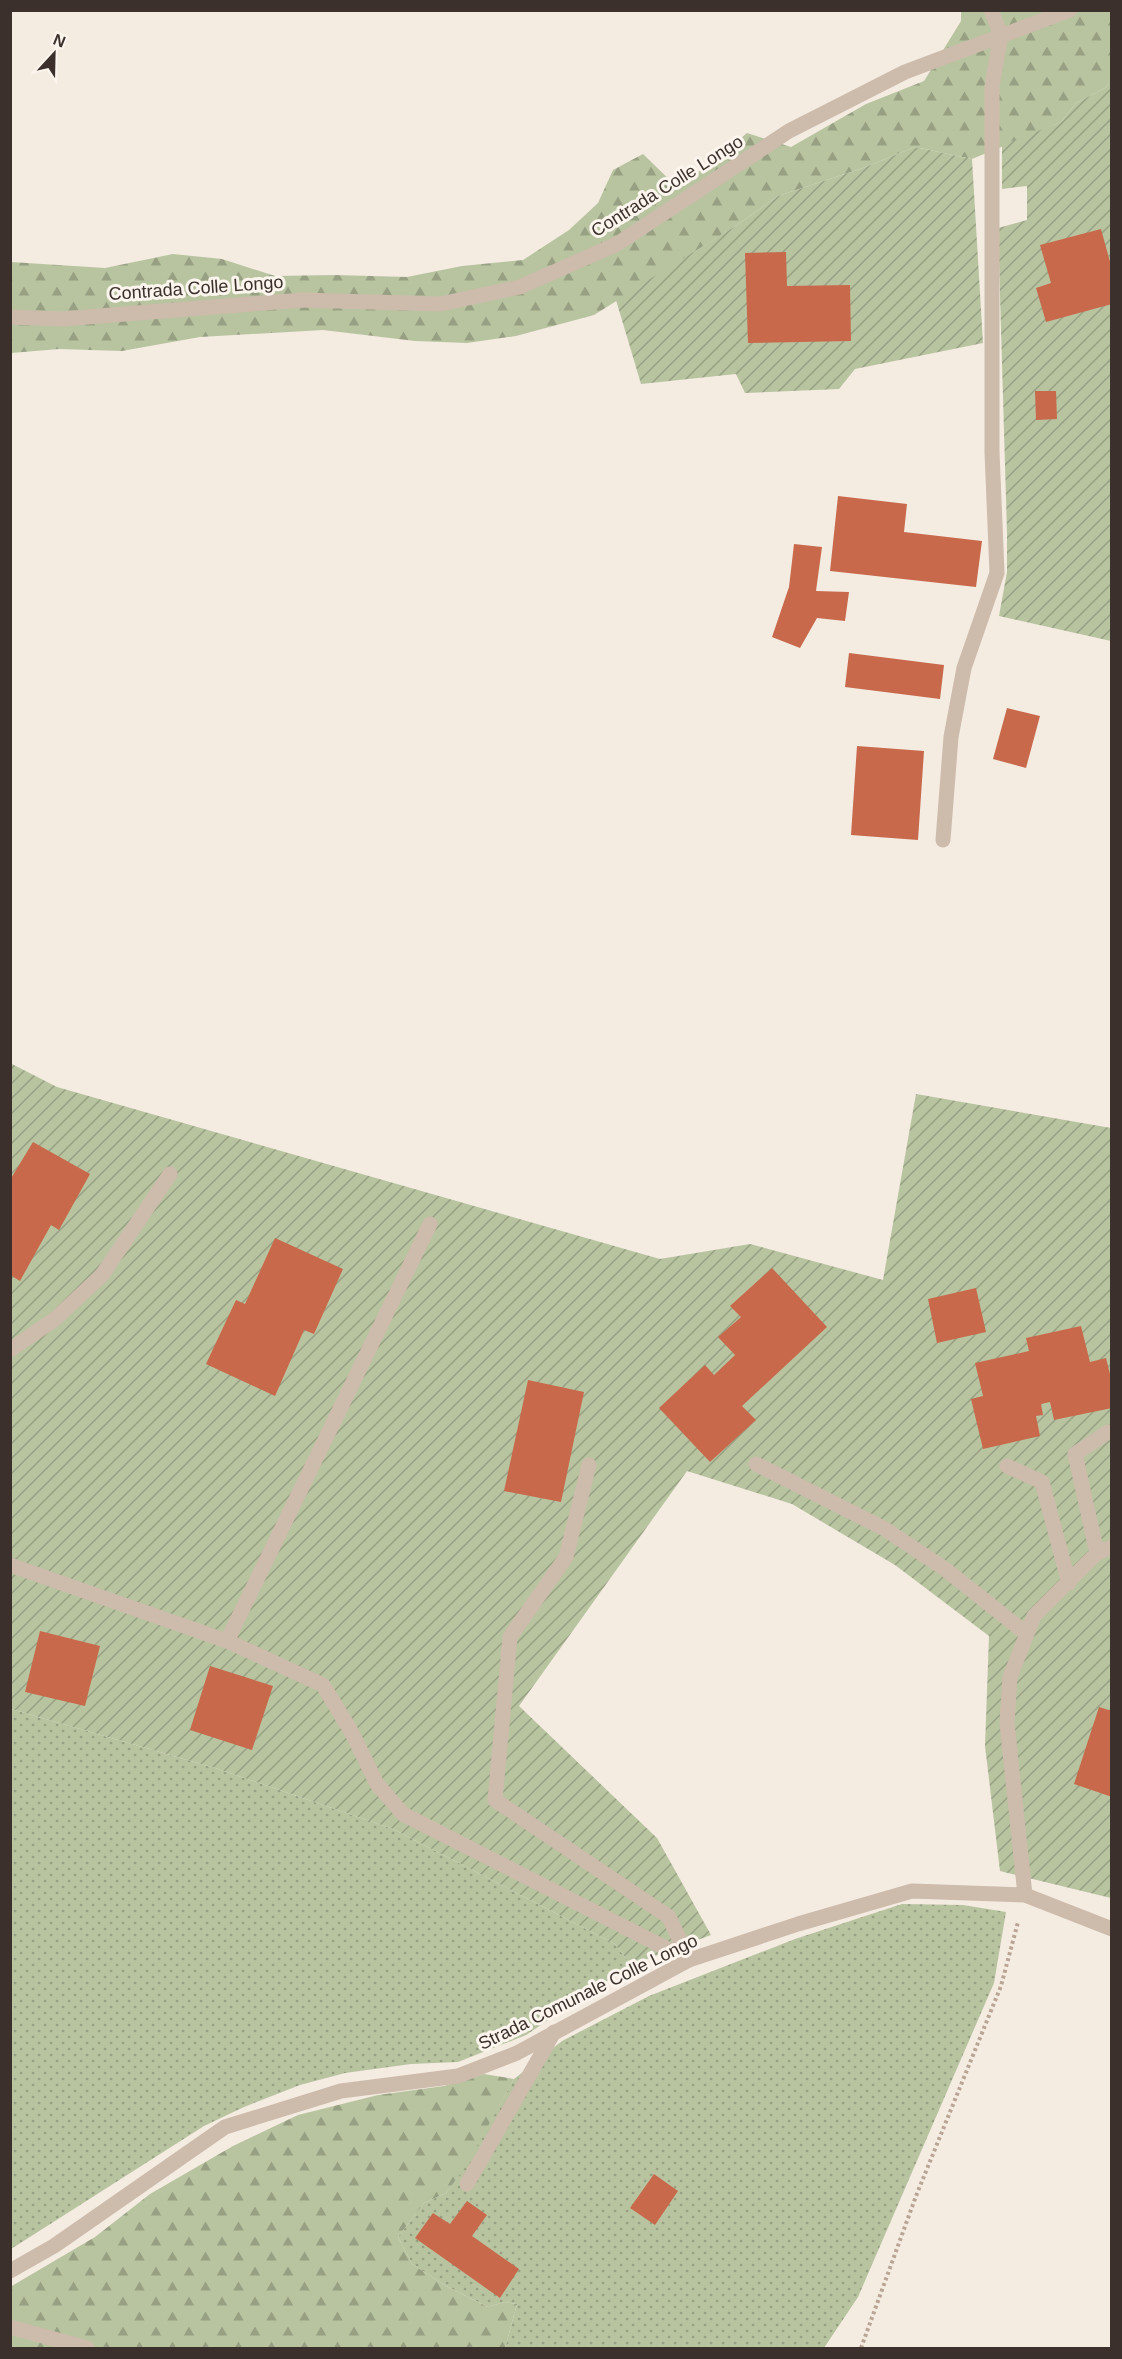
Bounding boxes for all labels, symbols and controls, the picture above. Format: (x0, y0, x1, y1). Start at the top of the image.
north arrow (24, 24, 84, 84)
text: N (51, 31, 68, 51)
street label: Contrada Colle Longo (587, 131, 747, 241)
street label: Contrada Colle Longo (108, 272, 284, 304)
street label: Strada Comunale Colle Longo (475, 1930, 701, 2054)

